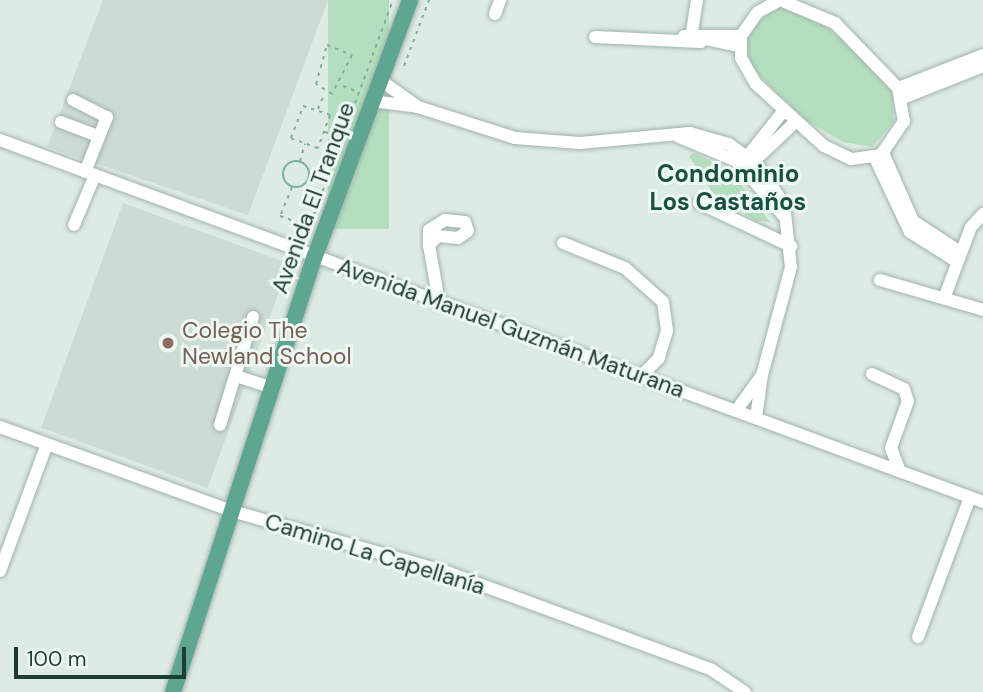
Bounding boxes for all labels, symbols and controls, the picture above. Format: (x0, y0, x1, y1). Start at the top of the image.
street label: Avenida El Tranque (266, 99, 360, 297)
district label: Condominio Los Castaños (650, 160, 806, 216)
street label: Avenida Manuel Guzmán Maturana (334, 252, 688, 404)
place label: Colegio The Newland School (182, 316, 352, 370)
marker: Colegio The Newland School (160, 335, 176, 351)
street label: Camino La Capellanía (262, 507, 488, 601)
scale bar (18, 632, 189, 676)
text: 100 m (27, 645, 87, 673)

